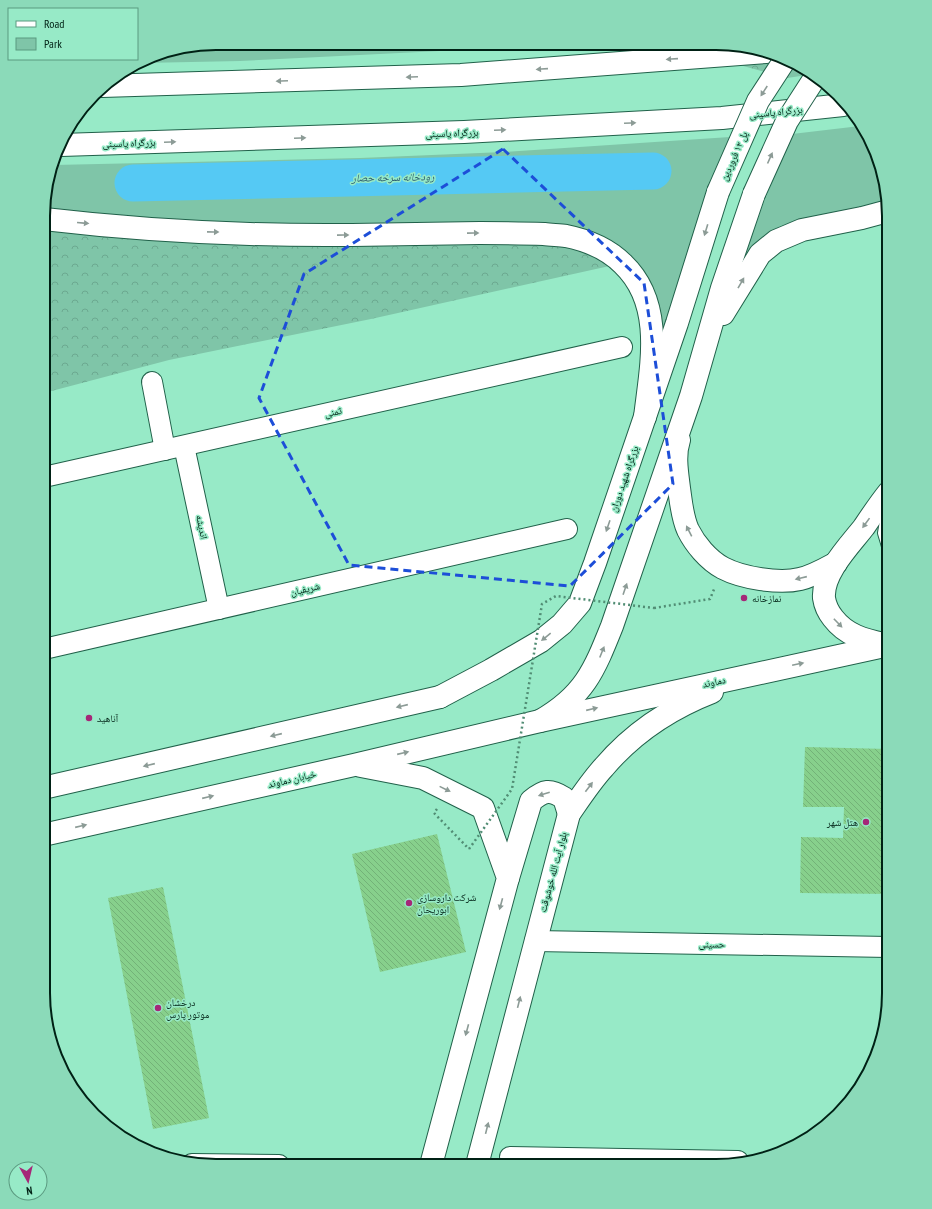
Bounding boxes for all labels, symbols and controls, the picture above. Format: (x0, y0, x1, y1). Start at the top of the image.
legend (8, 8, 138, 60)
text: Road (44, 16, 64, 31)
text: Park (44, 36, 62, 51)
one-way arrow (666, 56, 678, 63)
one-way arrow (536, 65, 548, 72)
one-way arrow (406, 73, 418, 80)
one-way arrow (275, 78, 288, 84)
one-way arrow (761, 85, 768, 97)
street label: بزرگراه یاسینی (749, 103, 803, 121)
one-way arrow (624, 120, 637, 126)
street label: بزرگراه یاسینی (425, 126, 479, 140)
one-way arrow (494, 127, 506, 134)
street label: پل ۱۲ فروردین (717, 129, 751, 183)
one-way arrow (294, 135, 307, 141)
street label: بزرگراه یاسینی (102, 136, 156, 150)
one-way arrow (164, 139, 177, 145)
one-way arrow (767, 153, 773, 164)
water label: رودخانه سرخه حصار (351, 169, 434, 185)
one-way arrow (77, 219, 89, 226)
one-way arrow (703, 224, 709, 236)
one-way arrow (207, 229, 220, 235)
one-way arrow (467, 230, 480, 236)
one-way arrow (337, 232, 350, 238)
one-way arrow (738, 277, 745, 289)
street label: ثمنی (323, 404, 343, 420)
street label: بزرگراه شهید دوران (607, 444, 641, 514)
street label: اندیشه (193, 514, 211, 540)
one-way arrow (862, 518, 870, 529)
one-way arrow (605, 520, 611, 532)
one-way arrow (686, 526, 692, 537)
one-way arrow (794, 576, 807, 582)
street label: شریفیان (289, 579, 321, 599)
one-way arrow (622, 583, 628, 595)
place label: نمازخانه (752, 592, 782, 605)
marker: نمازخانه (739, 593, 749, 603)
one-way arrow (833, 618, 843, 628)
one-way arrow (541, 632, 552, 641)
one-way arrow (599, 645, 605, 657)
one-way arrow (792, 660, 804, 666)
street label: دماوند (701, 673, 727, 691)
one-way arrow (396, 703, 408, 709)
one-way arrow (586, 706, 598, 712)
place label: آناهید (97, 712, 119, 725)
marker: آناهید (84, 713, 94, 723)
one-way arrow (269, 733, 282, 739)
one-way arrow (397, 750, 409, 756)
one-way arrow (143, 762, 155, 768)
street label: خیابان دماوند (267, 767, 318, 791)
one-way arrow (585, 781, 593, 792)
one-way arrow (439, 786, 451, 792)
one-way arrow (538, 791, 550, 797)
one-way arrow (202, 794, 214, 800)
place label: هتل شهر (826, 816, 858, 829)
marker: هتل شهر (861, 817, 871, 827)
one-way arrow (75, 823, 87, 829)
street label: بلوار آیت الله خوشوقت (536, 830, 570, 914)
place label: شرکت داروسازی ابوریحان (417, 891, 477, 916)
marker: شرکت داروسازی ابوریحان (404, 898, 414, 908)
one-way arrow (498, 898, 504, 910)
street label: حسینی (699, 937, 726, 951)
one-way arrow (516, 995, 522, 1007)
place label: درخشان موتور پارس (166, 996, 210, 1021)
marker: درخشان موتور پارس (153, 1003, 163, 1013)
one-way arrow (464, 1023, 470, 1036)
one-way arrow (484, 1121, 490, 1134)
north arrow (8, 1161, 48, 1201)
text: N (25, 1184, 33, 1198)

